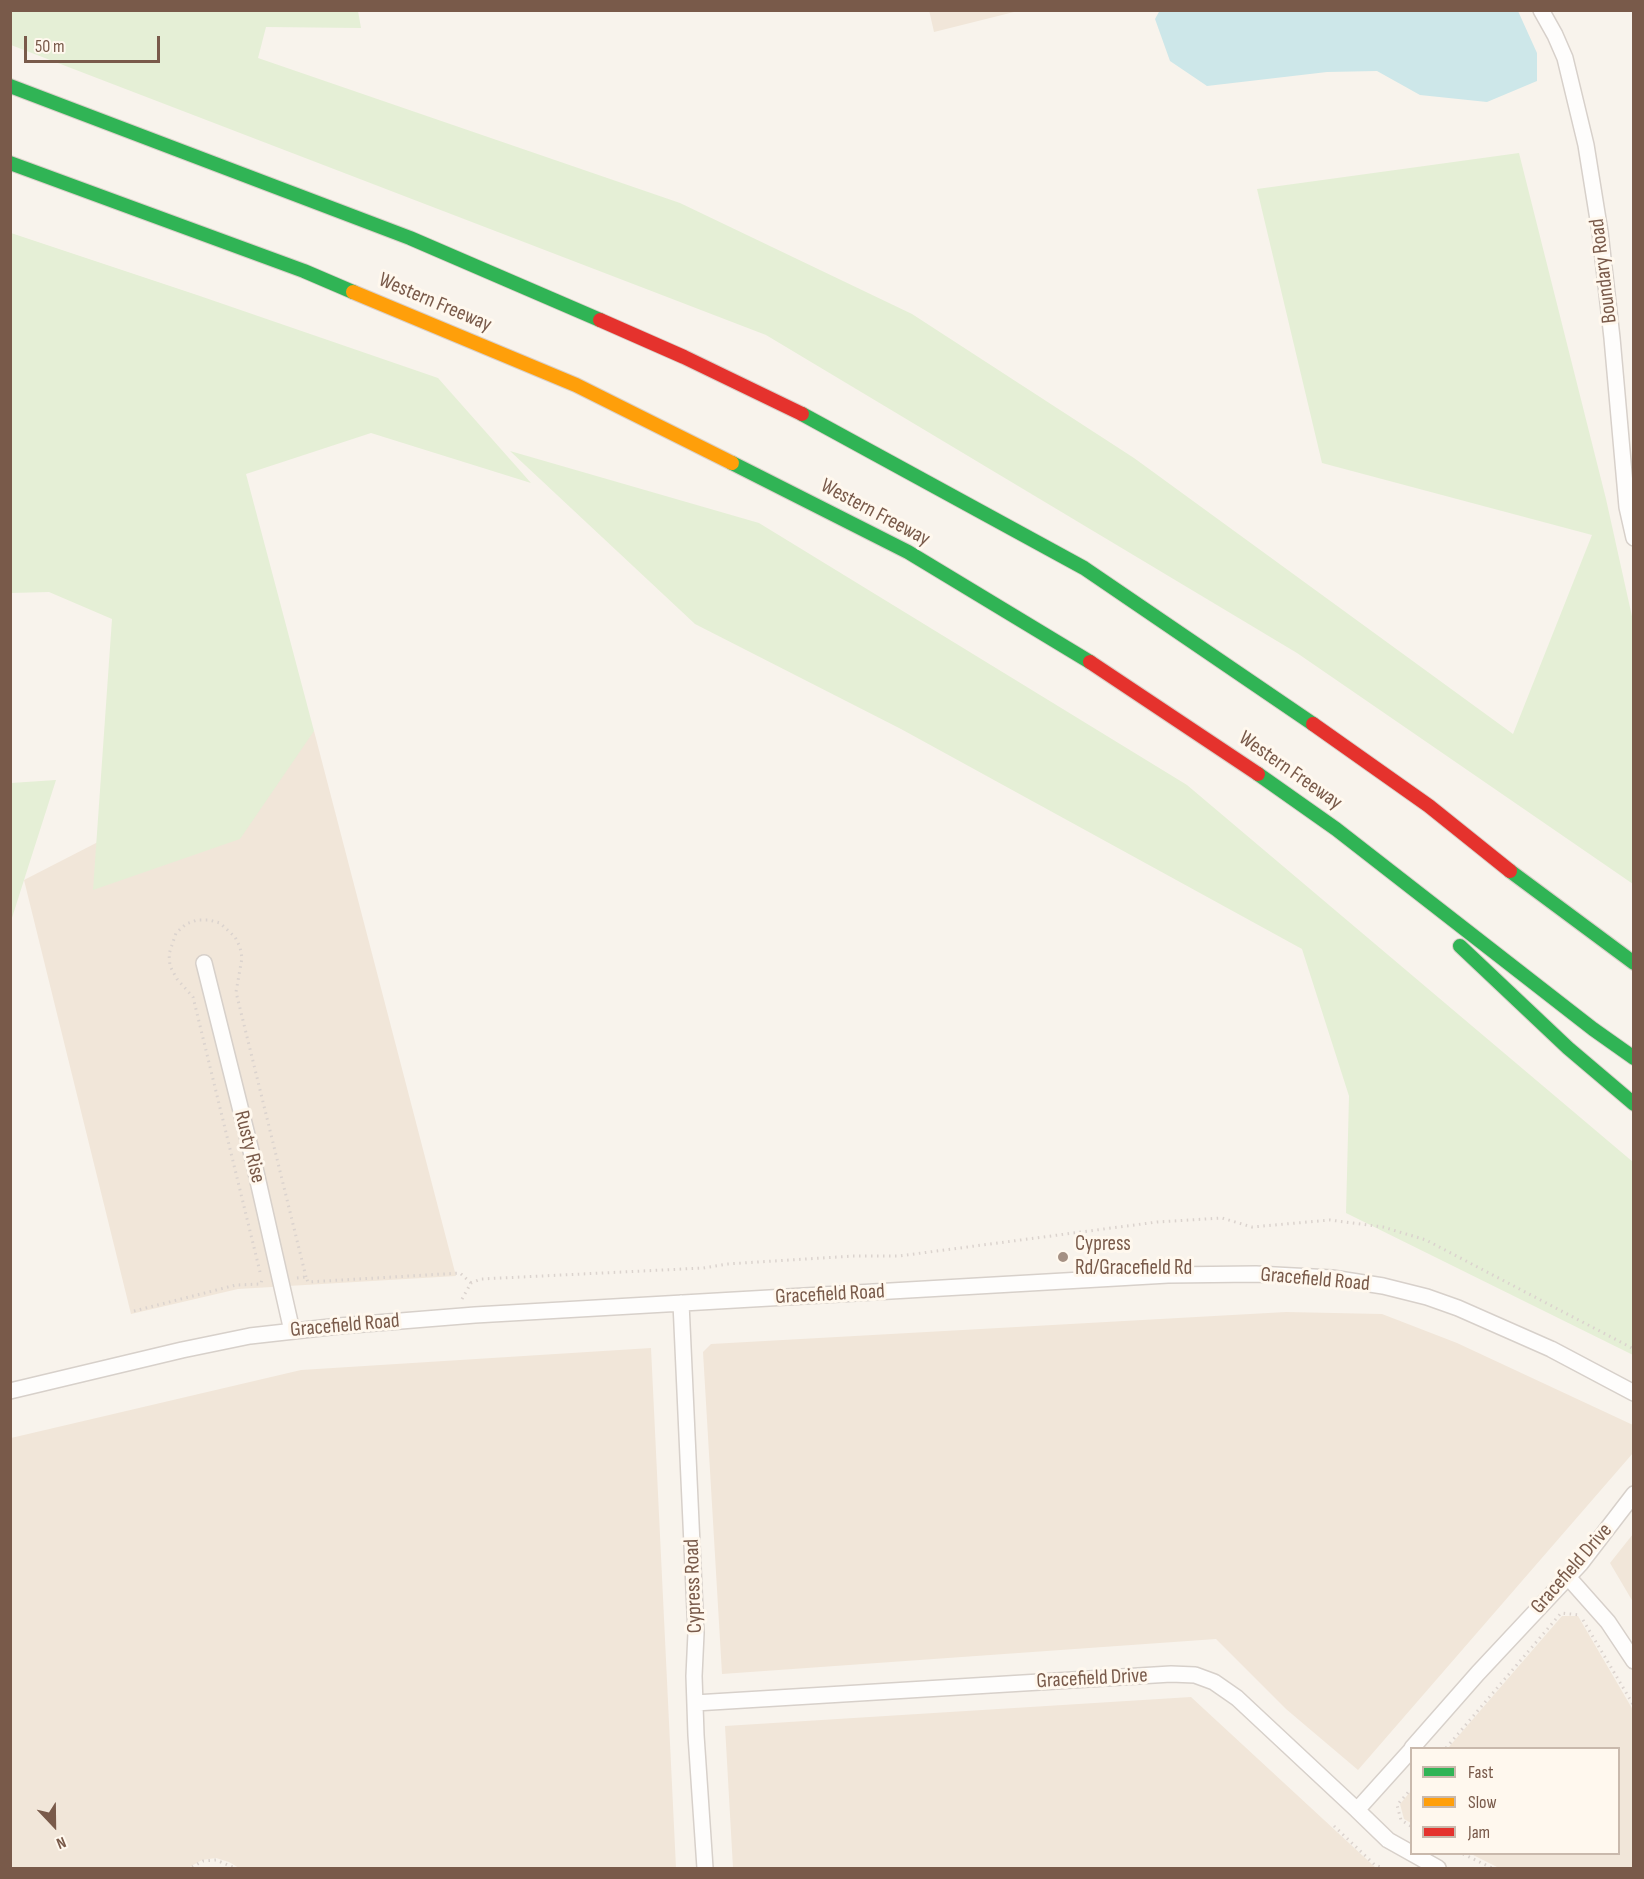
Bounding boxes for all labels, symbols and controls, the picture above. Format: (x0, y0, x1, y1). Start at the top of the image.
scale bar (27, 24, 164, 62)
text: 50 m (35, 36, 65, 57)
street label: Boundary Road (1585, 217, 1623, 325)
street label: Western Freeway (375, 268, 495, 338)
street label: Western Freeway (816, 474, 934, 552)
street label: Western Freeway (1233, 726, 1347, 816)
street label: Rusty Rise (228, 1108, 270, 1186)
place label: Cypress Rd/Gracefield Rd (1075, 1232, 1192, 1282)
marker: Cypress Rd/Gracefield Rd (1056, 1250, 1070, 1264)
street label: Gracefield Road (1259, 1263, 1371, 1297)
street label: Gracefield Road (775, 1280, 885, 1310)
street label: Gracefield Road (289, 1309, 401, 1343)
street label: Gracefield Drive (1526, 1519, 1618, 1619)
street label: Cypress Road (680, 1538, 708, 1634)
street label: Gracefield Drive (1036, 1664, 1148, 1694)
legend (1410, 1747, 1620, 1855)
text: Fast (1468, 1762, 1493, 1783)
text: Slow (1468, 1792, 1497, 1813)
north arrow (24, 1795, 84, 1855)
text: Jam (1468, 1822, 1490, 1843)
text: N (53, 1832, 68, 1853)

